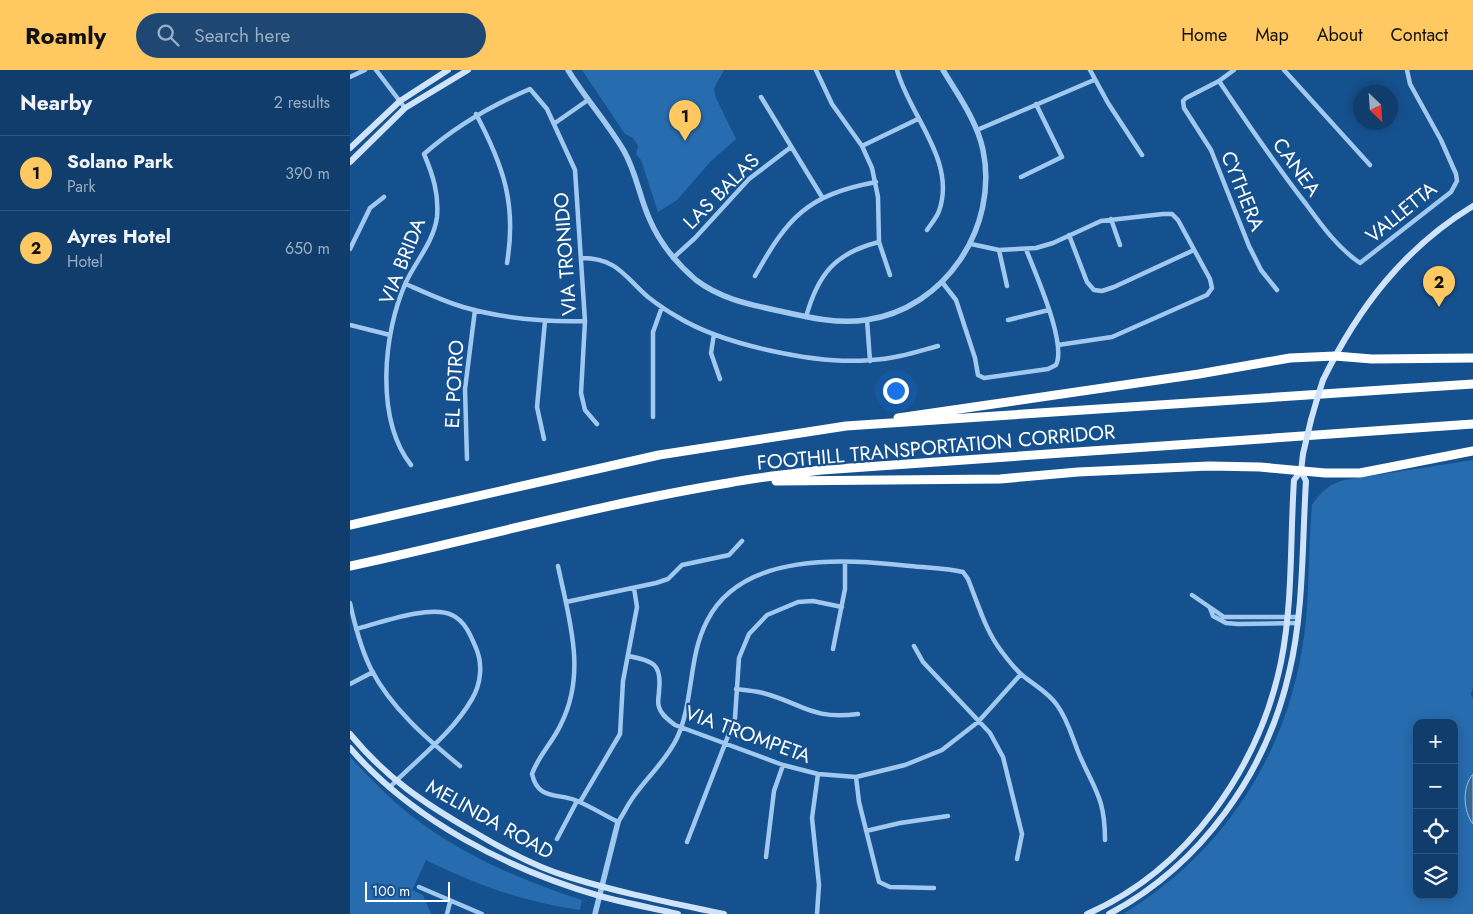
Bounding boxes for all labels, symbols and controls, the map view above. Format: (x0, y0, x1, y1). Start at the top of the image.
search box (136, 13, 486, 58)
text: Roamly (25, 18, 106, 53)
icon: search (154, 21, 182, 49)
text: Search here (194, 22, 290, 49)
text: Home (1181, 22, 1227, 48)
text: Map (1255, 22, 1289, 48)
text: About (1317, 22, 1362, 48)
text: Contact (1390, 22, 1448, 48)
north arrow (1353, 85, 1398, 130)
text: Nearby (20, 88, 92, 118)
text: 2 results (274, 91, 330, 114)
pin: 1 (669, 100, 701, 141)
street label: CANEA (1265, 132, 1328, 203)
street label: LAS BALAS (677, 147, 766, 236)
street label: CYTHERA (1213, 147, 1272, 236)
text: Solano Park (67, 148, 174, 175)
text: 1 (32, 162, 40, 185)
text: 390 m (285, 162, 330, 185)
street label: VALLETTA (1360, 174, 1444, 250)
text: Park (67, 175, 96, 198)
street label: VIA TRONIDO (547, 191, 584, 317)
street label: VIA BRIDA (372, 213, 433, 309)
text: Ayres Hotel (67, 223, 171, 250)
text: 2 (31, 237, 41, 260)
text: 650 m (285, 237, 330, 260)
text: Hotel (67, 250, 103, 273)
pin: 2 (1423, 266, 1455, 307)
street label: EL POTRO (438, 339, 471, 429)
your location (883, 378, 909, 404)
street label: FOOTHILL TRANSPORTATION CORRIDOR (756, 417, 1116, 478)
street label: VIA TROMPETA (681, 698, 816, 771)
map controls (1413, 719, 1458, 899)
button: + (1413, 719, 1458, 764)
button: − (1413, 764, 1458, 809)
street label: MELINDA ROAD (421, 772, 559, 867)
button: locate (1413, 809, 1458, 854)
button: layers (1413, 854, 1458, 899)
scale bar (365, 879, 450, 902)
text: 100 m (372, 881, 410, 901)

